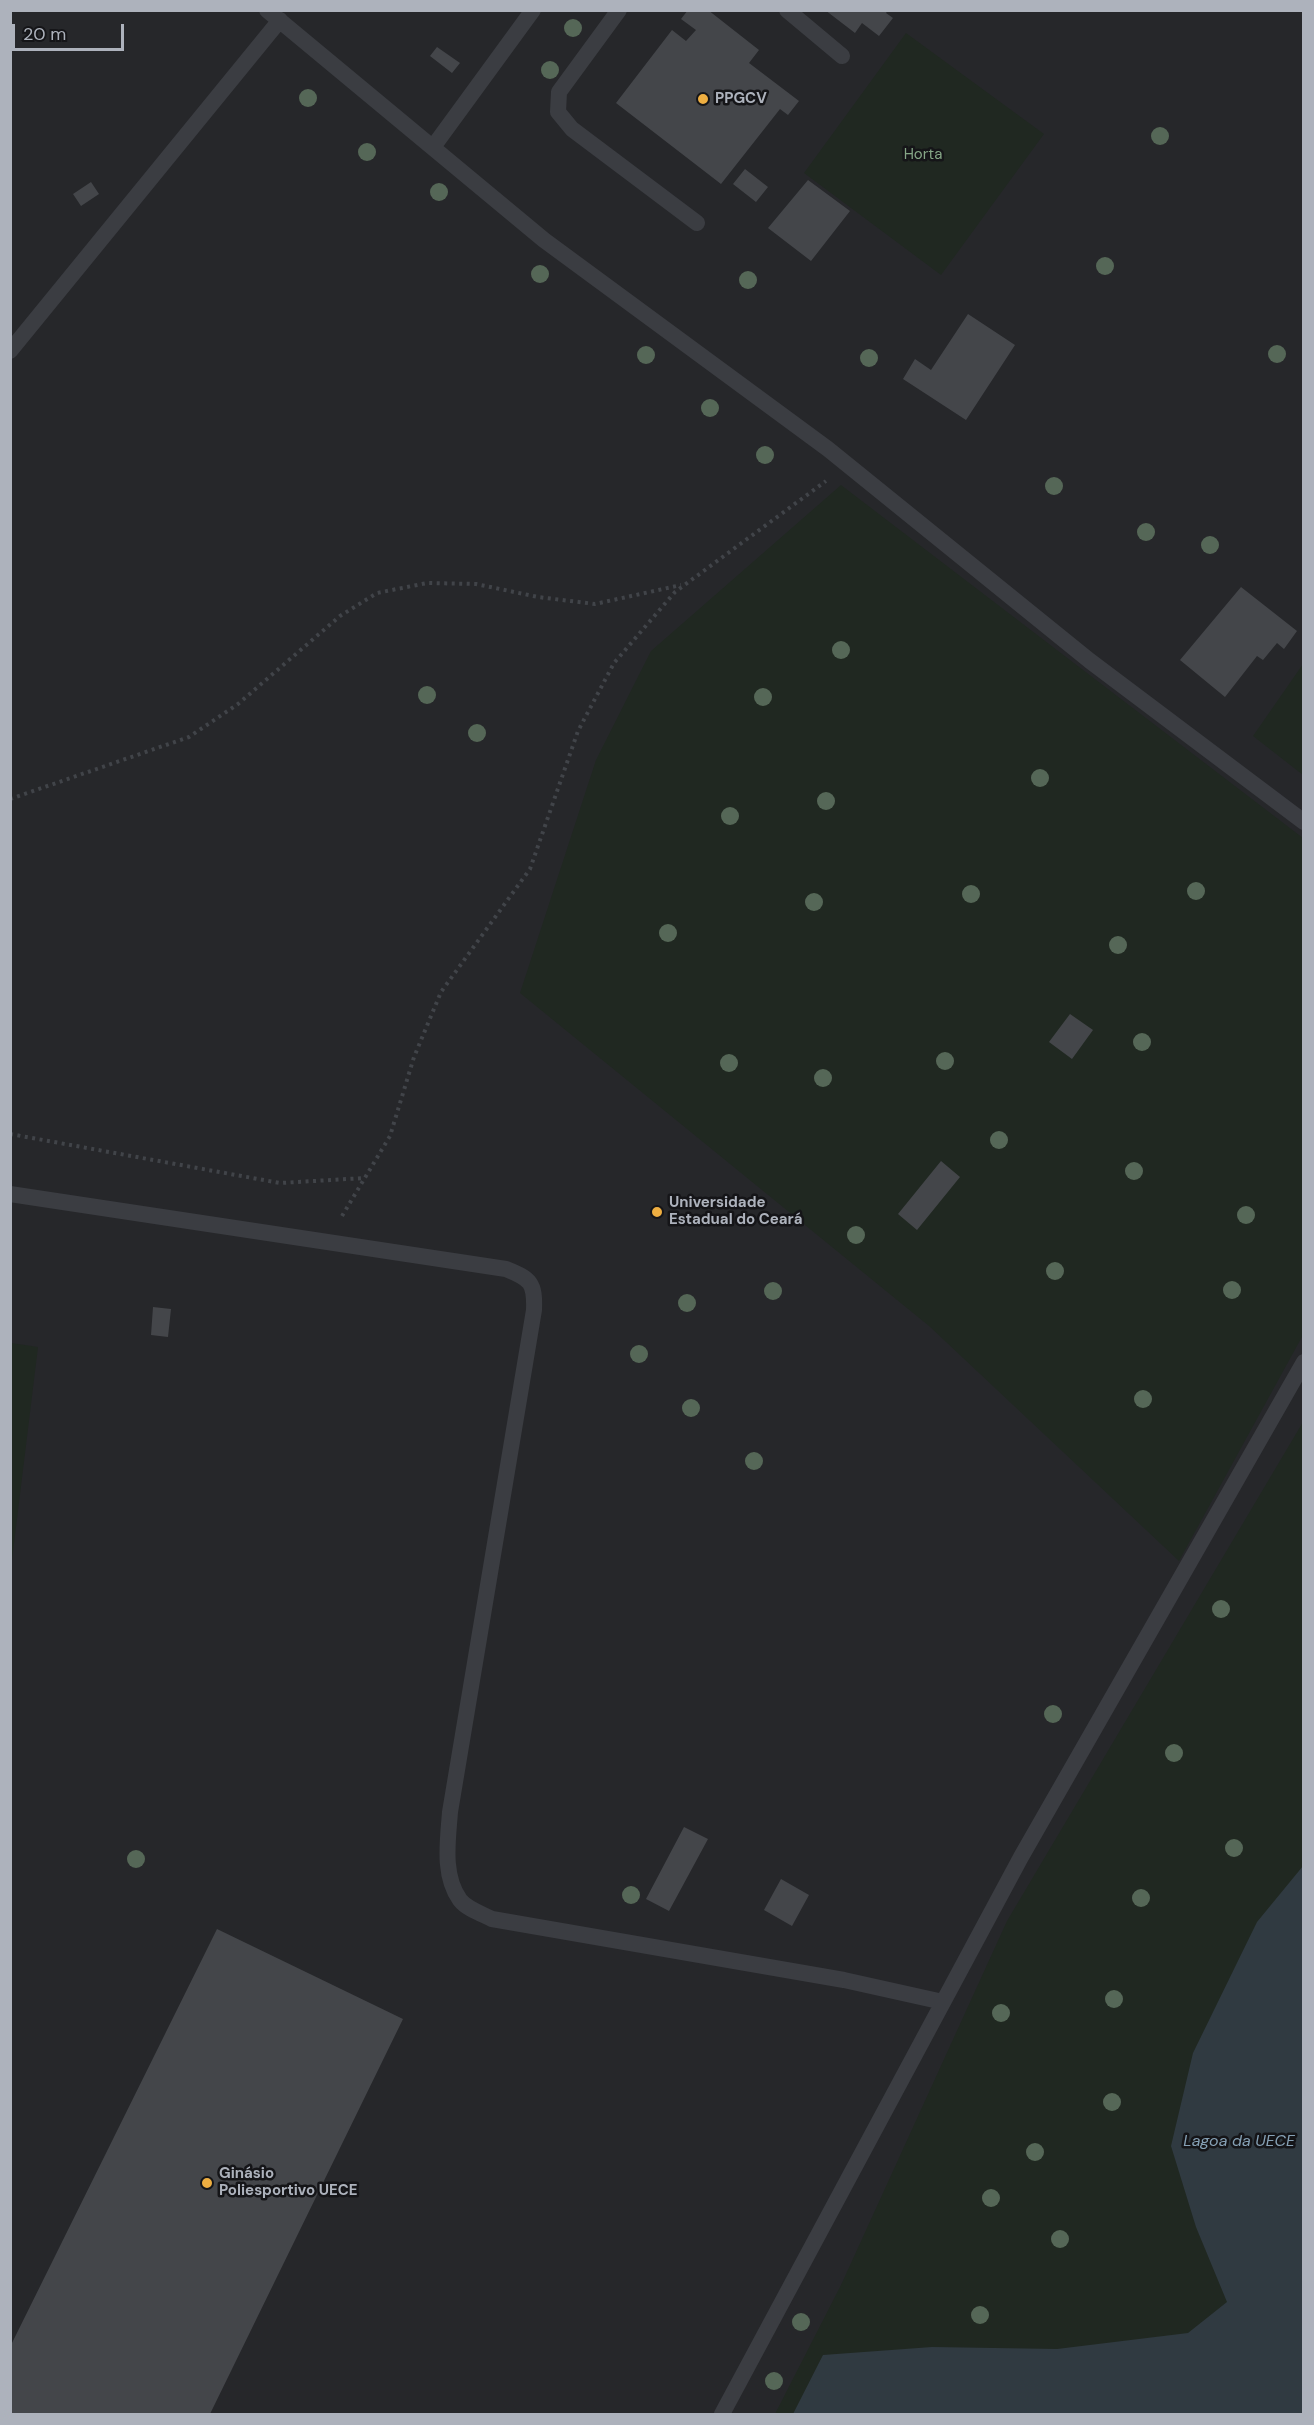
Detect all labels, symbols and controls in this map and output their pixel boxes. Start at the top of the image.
scale bar [15,12,128,50]
text: 20 m [23,22,66,46]
place label: PPGCV [715,90,767,108]
marker: PPGCV [696,92,710,106]
park label: Horta [904,146,942,164]
place label: Universidade Estadual do Ceará [669,1194,802,1229]
marker: Universidade Estadual do Ceará [650,1205,664,1219]
water label: Lagoa da UECE [1183,2132,1295,2152]
place label: Ginásio Poliesportivo UECE [219,2165,357,2200]
marker: Ginásio Poliesportivo UECE [200,2176,214,2190]

